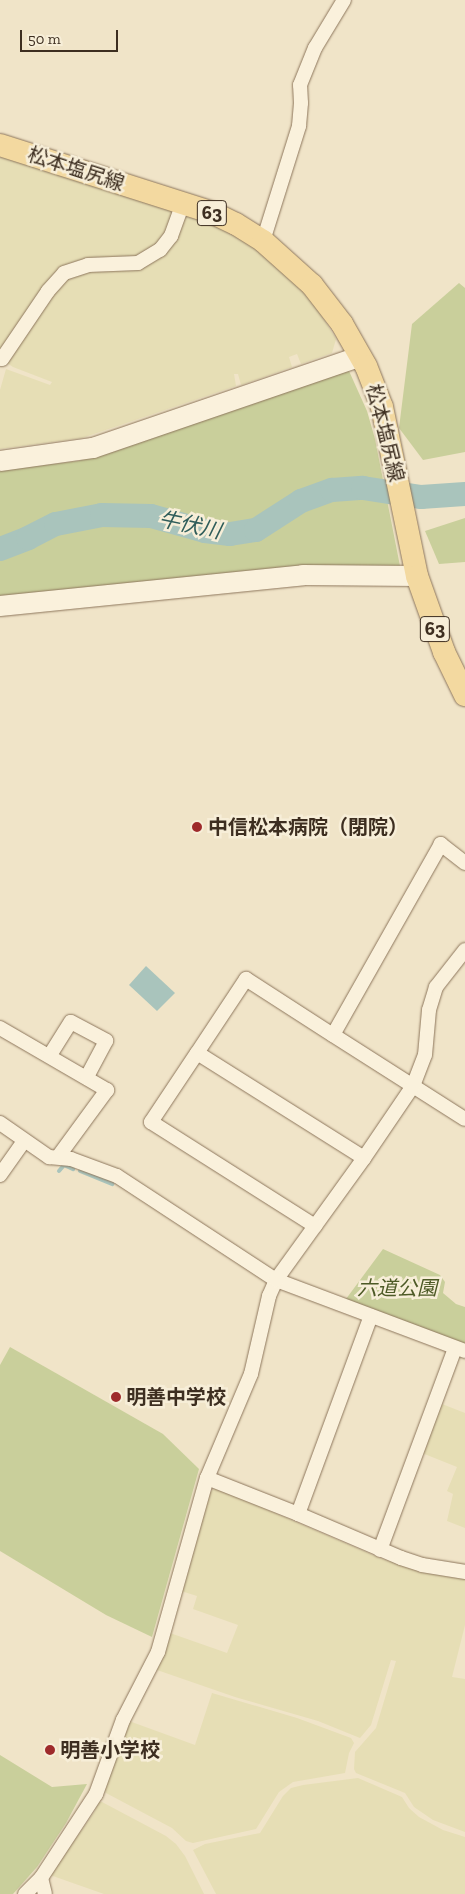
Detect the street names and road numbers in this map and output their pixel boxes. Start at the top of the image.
street label: 松本塩尻線 [25,142,127,196]
road number: 63 [196,197,228,230]
street label: 松本塩尻線 [361,382,409,484]
road number: 63 [419,612,451,646]

